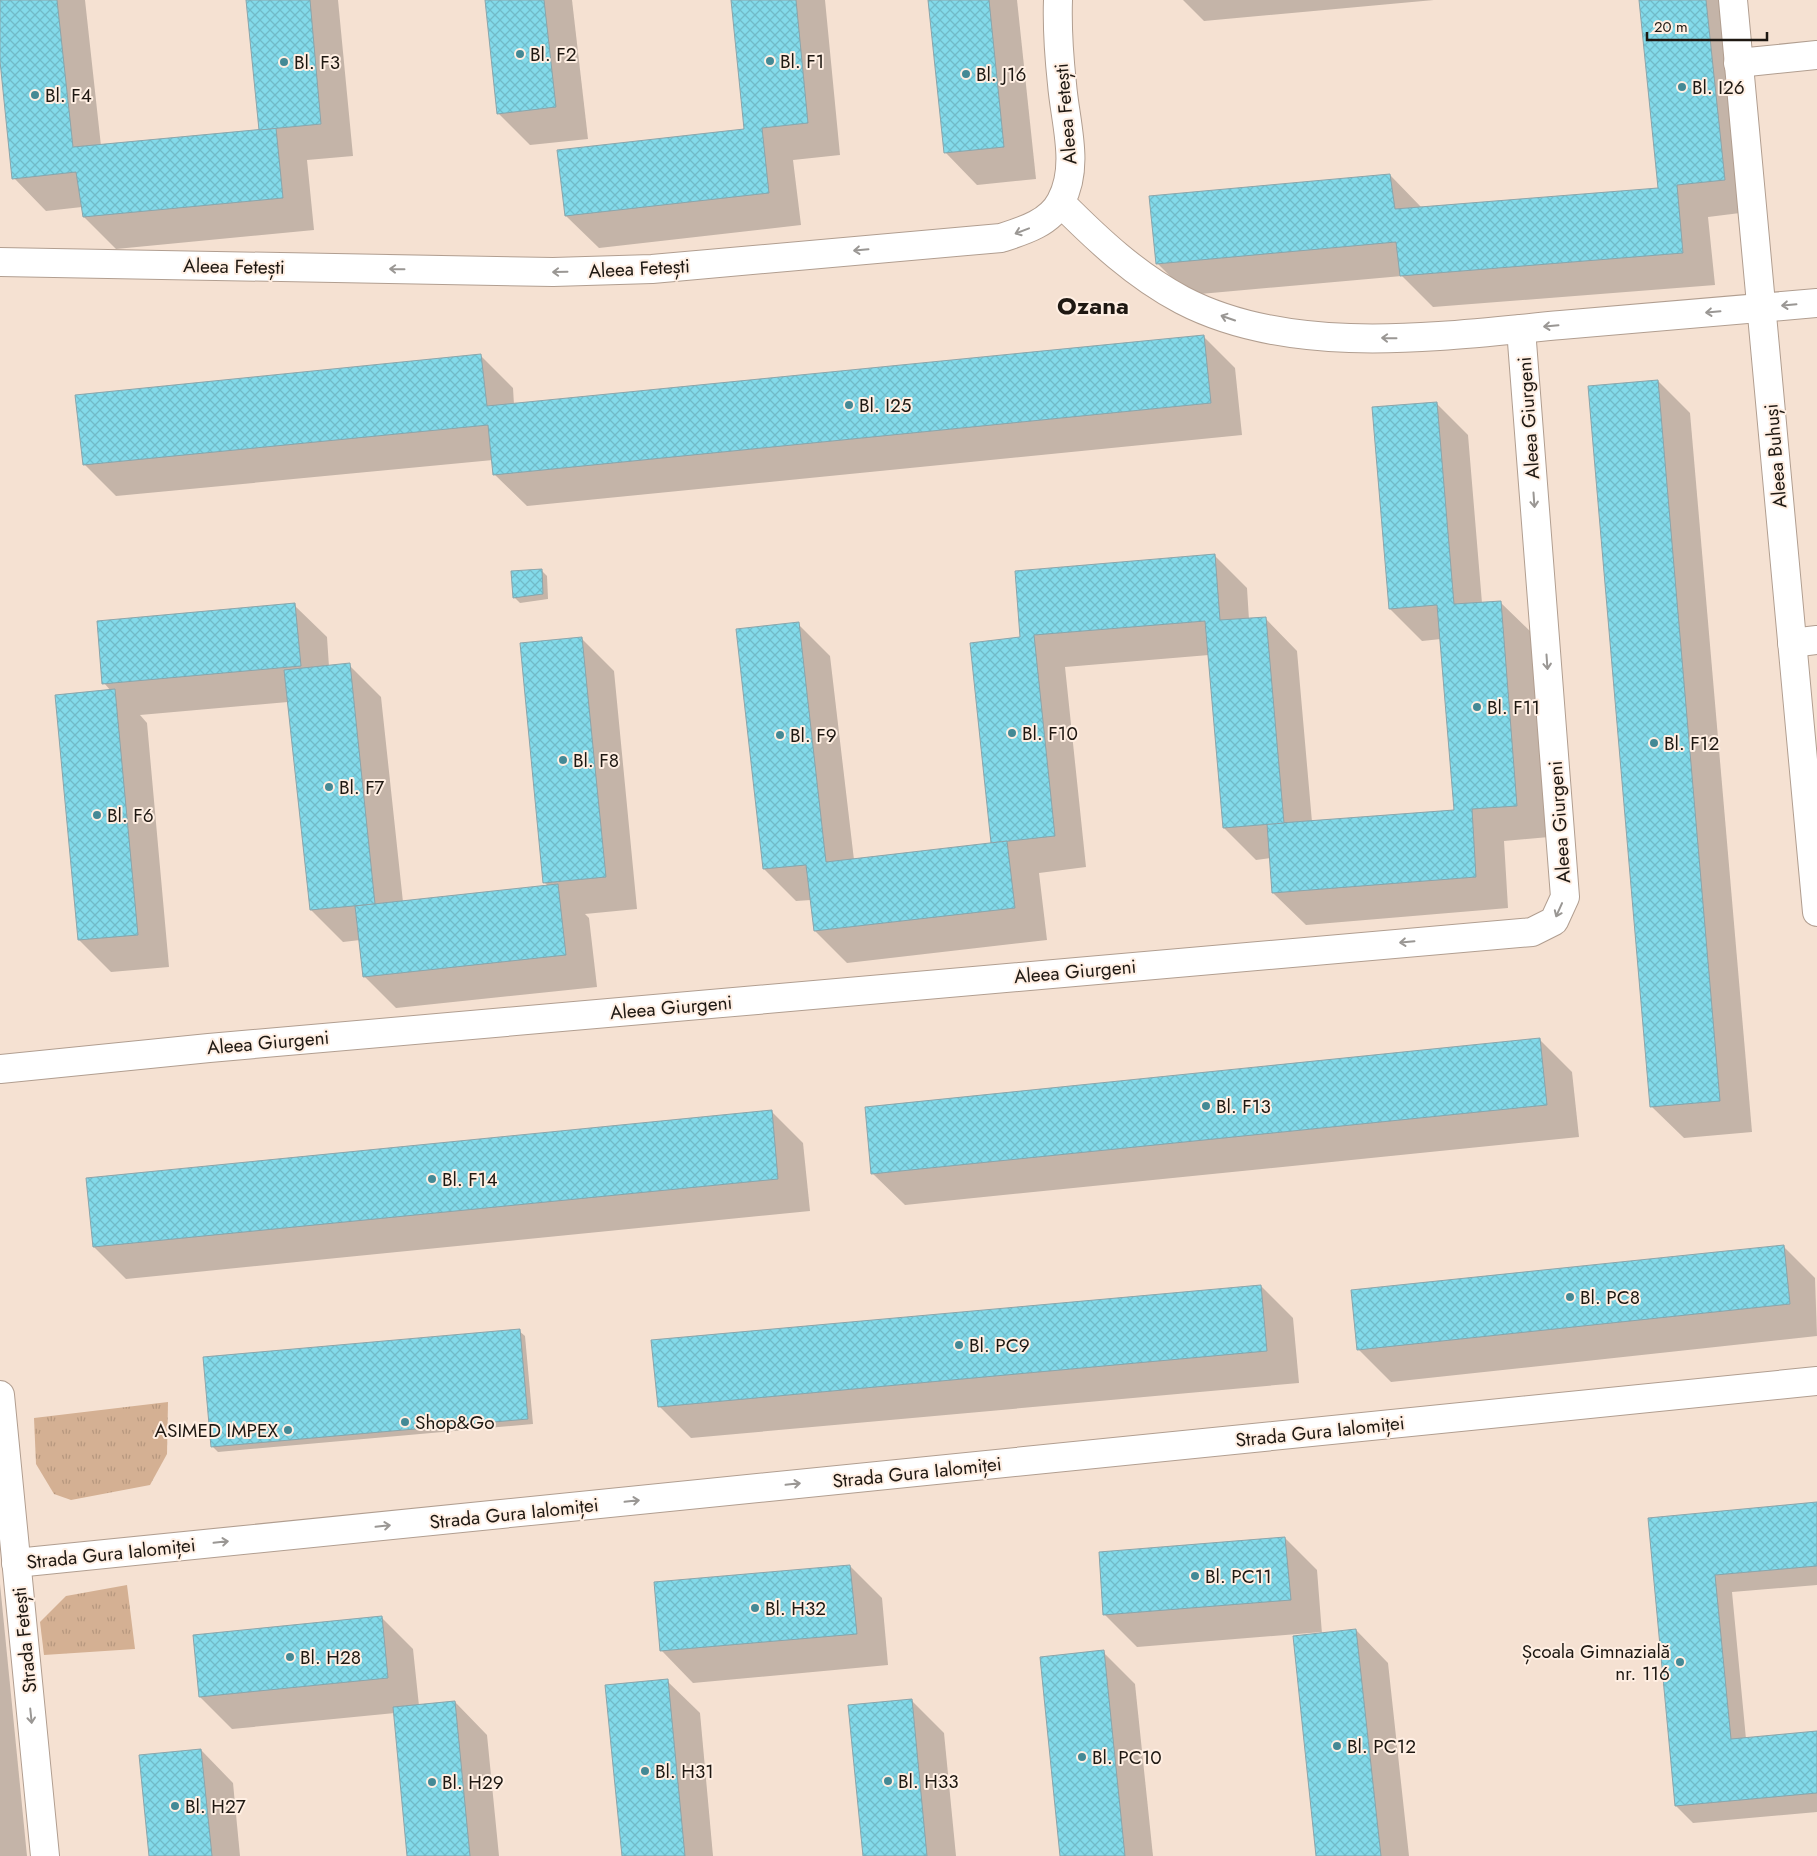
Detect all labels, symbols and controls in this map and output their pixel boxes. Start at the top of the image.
scale bar [1647,10,1767,42]
text: 20 m [1654,16,1688,38]
place label: Bl. F2 [530,41,577,68]
marker: Bl. F2 [514,48,526,60]
place label: Bl. F1 [780,48,824,75]
place label: Bl. F3 [294,49,340,76]
marker: Bl. F1 [764,55,776,67]
marker: Bl. F3 [278,56,290,68]
place label: Bl. J16 [976,61,1026,88]
street label: Aleea Fetești [1048,62,1083,166]
marker: Bl. J16 [960,68,972,80]
place label: Bl. I26 [1692,74,1745,101]
marker: Bl. I26 [1676,81,1688,93]
place label: Bl. F4 [45,82,92,109]
marker: Bl. F4 [29,89,41,101]
one-way arrow [1015,226,1030,236]
one-way arrow [854,246,870,255]
street label: Aleea Fetești [183,252,285,281]
street label: Aleea Fetești [588,252,690,285]
one-way arrow [390,265,406,274]
one-way arrow [552,267,568,277]
district label: Ozana [1057,288,1129,323]
one-way arrow [1781,300,1797,310]
one-way arrow [1705,307,1721,316]
one-way arrow [1221,313,1237,322]
one-way arrow [1543,322,1559,331]
one-way arrow [1381,333,1398,343]
street label: Aleea Giurgeni [1511,356,1546,480]
place label: Bl. I25 [859,392,912,419]
marker: Bl. I25 [843,399,855,411]
street label: Aleea Buhuși [1757,403,1793,509]
one-way arrow [1529,492,1539,508]
one-way arrow [1542,654,1551,670]
place label: Bl. F11 [1487,694,1540,721]
marker: Bl. F11 [1471,701,1483,713]
place label: Bl. F10 [1022,720,1078,747]
place label: Bl. F9 [790,722,837,749]
marker: Bl. F10 [1006,727,1018,739]
marker: Bl. F9 [774,729,786,741]
place label: Bl. F12 [1664,730,1719,757]
marker: Bl. F12 [1648,737,1660,749]
place label: Bl. F8 [573,747,619,774]
marker: Bl. F8 [557,754,569,766]
street label: Aleea Giurgeni [1542,760,1577,884]
place label: Bl. F7 [339,774,384,801]
marker: Bl. F7 [323,781,335,793]
place label: Bl. F6 [107,802,154,829]
marker: Bl. F6 [91,809,103,821]
one-way arrow [1554,902,1564,917]
one-way arrow [1399,937,1415,947]
street label: Aleea Giurgeni [1013,953,1137,990]
street label: Aleea Giurgeni [609,989,733,1026]
street label: Aleea Giurgeni [206,1024,330,1061]
place label: Bl. F13 [1216,1093,1271,1120]
marker: Bl. F13 [1200,1100,1212,1112]
place label: Bl. F14 [442,1166,498,1193]
marker: Bl. F14 [426,1173,438,1185]
place label: Bl. PC8 [1580,1284,1640,1311]
marker: Bl. PC8 [1564,1291,1576,1303]
place label: Bl. PC9 [969,1332,1030,1359]
marker: Bl. PC9 [953,1339,965,1351]
place label: Shop&Go [415,1409,495,1436]
street label: Strada Gura Ialomiței [1234,1409,1406,1454]
marker: Shop&Go [399,1416,411,1428]
place label: ASIMED IMPEX [154,1417,278,1444]
marker: ASIMED IMPEX [282,1424,294,1436]
street label: Strada Gura Ialomiței [831,1450,1003,1495]
one-way arrow [785,1479,801,1489]
street label: Strada Gura Ialomiței [428,1491,600,1536]
one-way arrow [623,1496,639,1506]
one-way arrow [375,1521,391,1531]
street label: Strada Gura Ialomiței [25,1531,197,1576]
one-way arrow [213,1537,229,1547]
place label: Bl. PC11 [1205,1563,1272,1590]
marker: Bl. PC11 [1189,1570,1201,1582]
street label: Strada Fetești [6,1586,43,1694]
place label: Bl. H32 [765,1595,826,1622]
marker: Bl. H32 [749,1602,761,1614]
place label: Școala Gimnazială nr. 116 [1522,1638,1670,1687]
place label: Bl. H28 [300,1644,361,1671]
marker: Bl. H28 [284,1651,296,1663]
marker: Școala Gimnazială nr. 116 [1674,1656,1686,1668]
one-way arrow [26,1707,36,1723]
place label: Bl. PC12 [1347,1733,1416,1760]
marker: Bl. PC12 [1331,1740,1343,1752]
place label: Bl. PC10 [1092,1744,1162,1771]
marker: Bl. PC10 [1076,1751,1088,1763]
place label: Bl. H31 [655,1758,714,1785]
marker: Bl. H31 [639,1765,651,1777]
place label: Bl. H33 [898,1768,959,1795]
place label: Bl. H29 [442,1769,504,1796]
marker: Bl. H33 [882,1775,894,1787]
marker: Bl. H29 [426,1776,438,1788]
place label: Bl. H27 [185,1793,246,1820]
marker: Bl. H27 [169,1800,181,1812]

